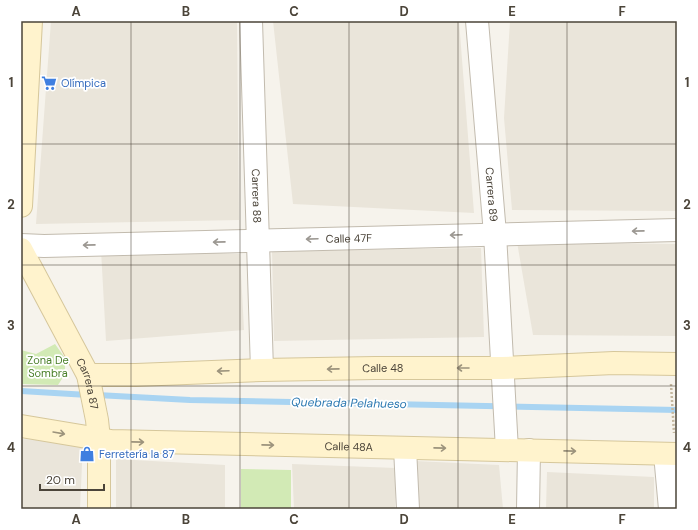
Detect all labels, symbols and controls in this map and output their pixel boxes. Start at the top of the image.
text: A [71,3,81,20]
text: B [182,3,190,20]
text: C [289,3,299,20]
text: D [399,3,409,20]
text: E [508,3,516,20]
text: F [618,3,626,20]
text: 1 [9,74,13,91]
supermarket icon: Olímpica [40,74,58,92]
text: 1 [685,74,689,91]
place label: Olímpica [61,76,106,90]
street label: Carrera 89 [482,167,501,222]
street label: Carrera 88 [249,168,264,223]
text: 2 [7,196,15,213]
text: 2 [683,196,691,213]
one-way arrow [632,227,645,235]
street label: Calle 47F [326,231,372,246]
one-way arrow [450,231,463,239]
one-way arrow [306,235,319,243]
one-way arrow [213,238,226,245]
one-way arrow [83,241,96,249]
text: 3 [7,317,15,334]
text: 3 [683,317,691,334]
park label: Zona De Sombra [27,353,69,380]
street label: Carrera 87 [73,355,102,411]
street label: Calle 48 [362,361,404,375]
one-way arrow [457,364,470,372]
one-way arrow [327,365,340,372]
one-way arrow [217,368,230,375]
water label: Quebrada Pelahueso [291,394,407,412]
one-way arrow [53,429,66,437]
one-way arrow [131,438,144,446]
text: 4 [7,439,15,456]
street label: Calle 48A [324,439,373,454]
text: 4 [683,439,691,456]
one-way arrow [261,441,274,449]
one-way arrow [433,444,446,452]
shop icon: Ferretería la 87 [78,445,96,463]
place label: Ferretería la 87 [99,447,174,461]
one-way arrow [563,448,576,455]
scale bar [40,466,104,492]
text: 20 m [46,472,75,488]
text: A [71,511,81,528]
text: B [182,511,190,528]
text: C [289,511,299,528]
text: D [399,511,409,528]
text: E [508,511,516,528]
text: F [618,511,626,528]

